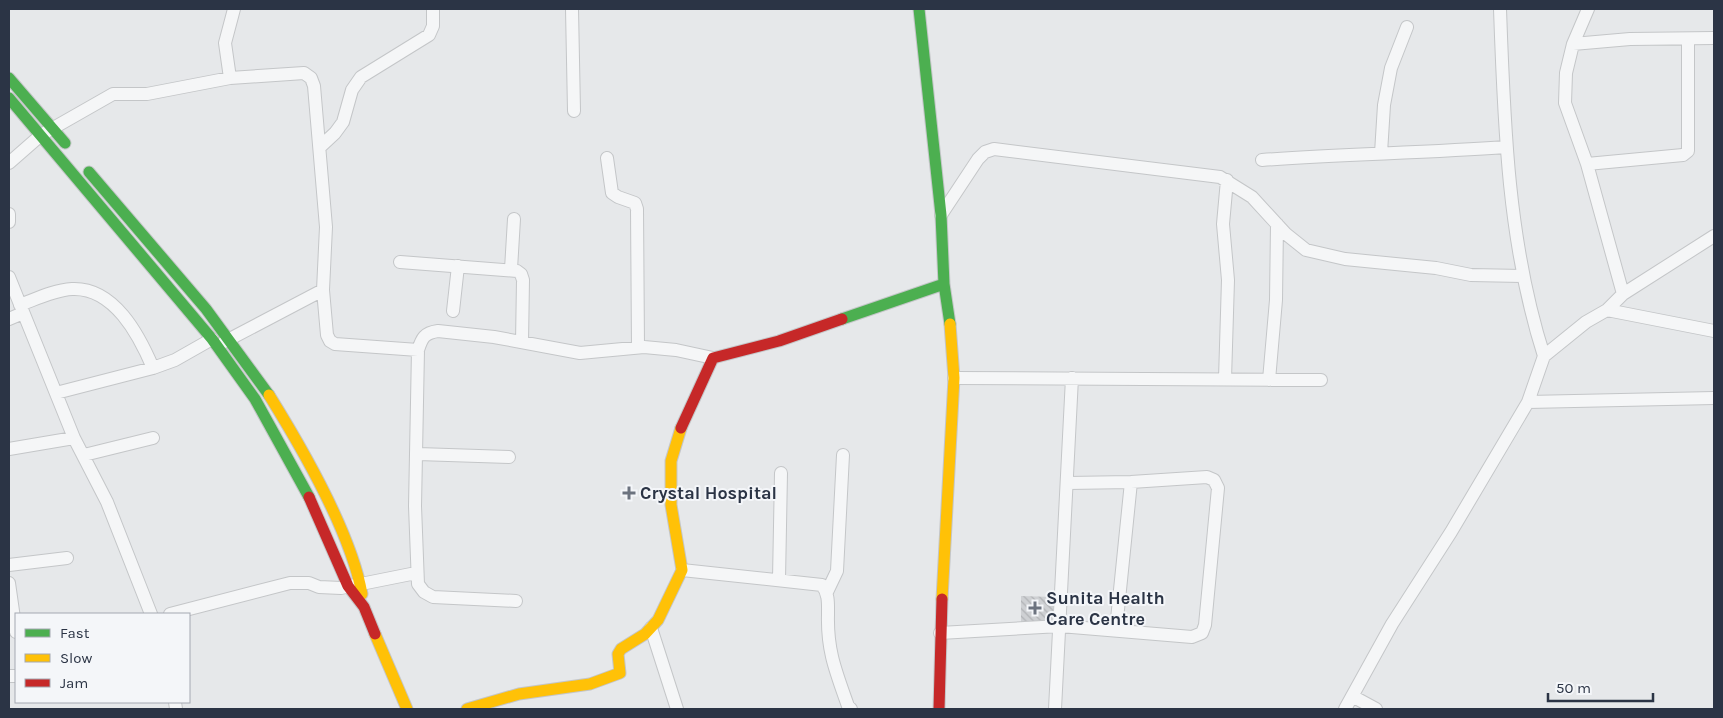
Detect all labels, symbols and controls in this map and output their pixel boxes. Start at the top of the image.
place label: Crystal Hospital [640,482,777,504]
marker: Crystal Hospital [622,486,636,500]
place label: Sunita Health Care Centre [1046,587,1165,630]
marker: Sunita Health Care Centre [1028,601,1042,615]
legend [15,613,190,703]
text: Fast [60,624,90,642]
text: Slow [60,649,92,667]
scale bar [1548,670,1653,702]
text: Jam [60,674,88,692]
text: 50 m [1556,679,1591,697]

